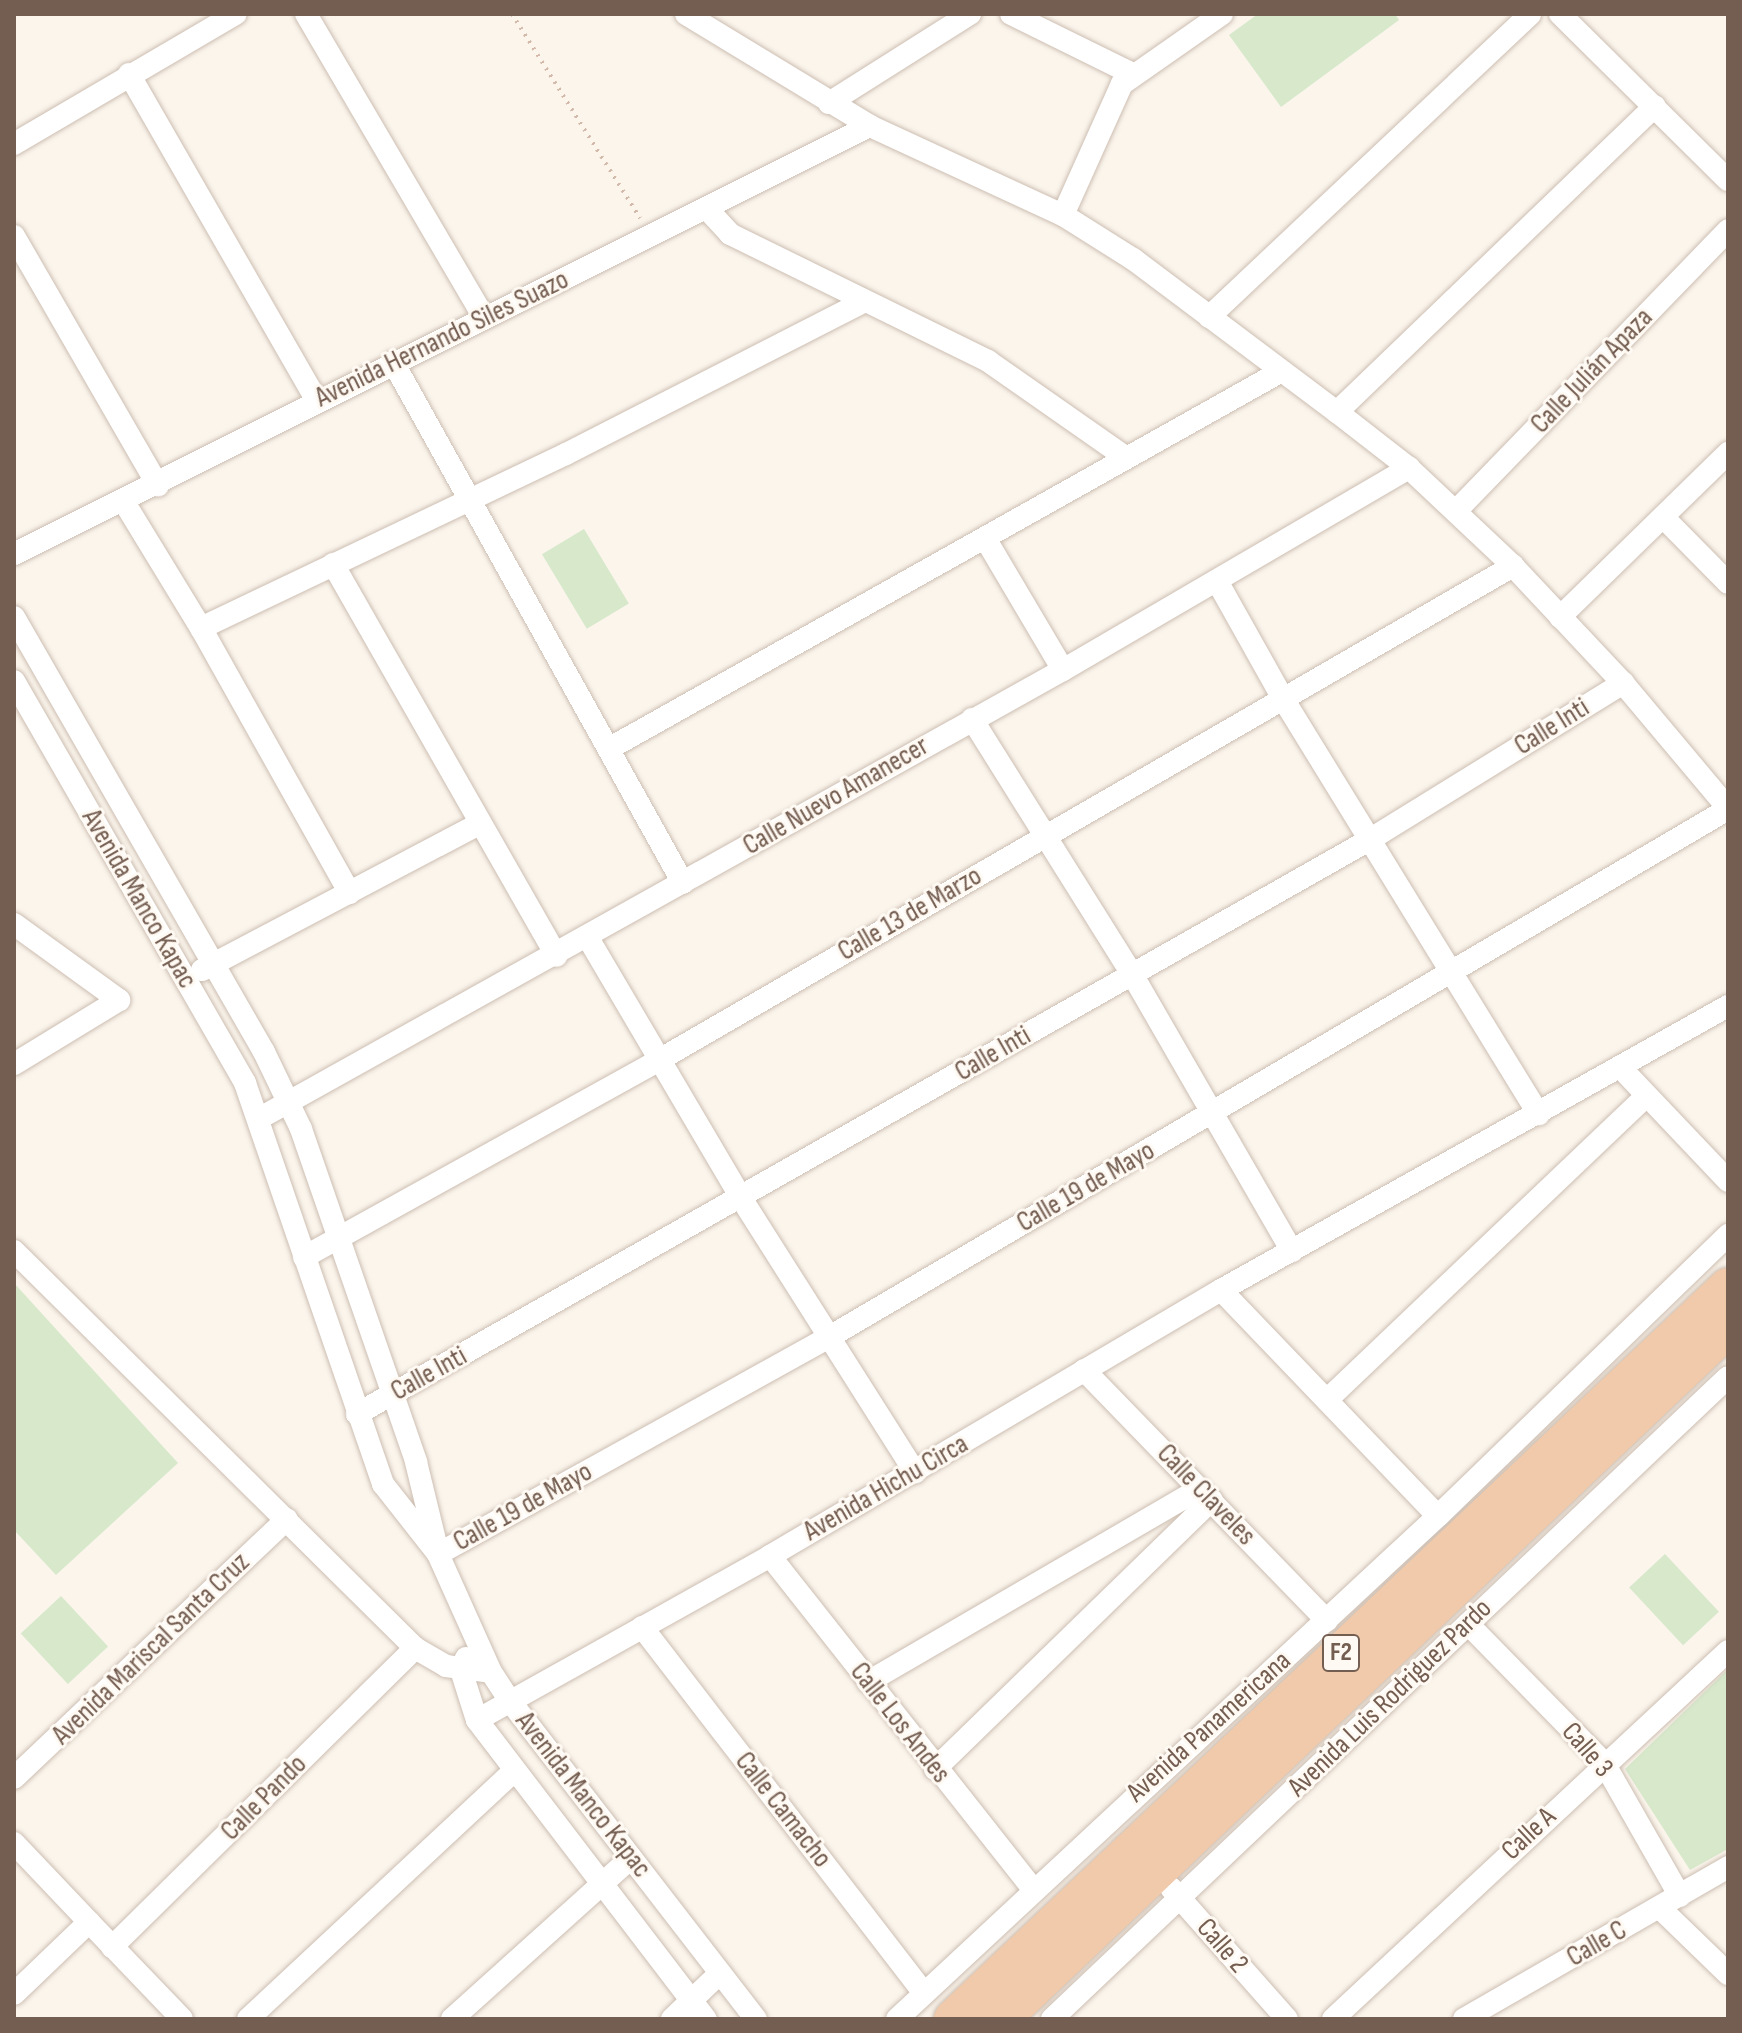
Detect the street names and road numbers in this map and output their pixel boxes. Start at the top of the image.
street label: Avenida Hernando Siles Suazo [310,263,574,415]
street label: Calle Julián Apaza [1524,301,1660,441]
street label: Calle Inti [1509,691,1595,763]
street label: Calle Nuevo Amanecer [737,729,935,863]
street label: Avenida Manco Kapac [74,804,204,994]
street label: Calle 13 de Marzo [832,859,988,969]
street label: Calle Inti [949,1019,1037,1089]
street label: Calle 19 de Mayo [1011,1134,1161,1240]
street label: Calle Inti [385,1340,473,1408]
street label: Avenida Hichu Circa [798,1427,974,1549]
street label: Calle Claveles [1150,1437,1262,1553]
street label: Calle 19 de Mayo [448,1455,598,1559]
street label: Avenida Mariscal Santa Cruz [45,1546,257,1752]
street label: Avenida Luis Rodriguez Pardo [1281,1592,1499,1804]
road number: F2 [1321,1631,1361,1675]
street label: Avenida Panamericana [1120,1644,1298,1810]
street label: Calle Los Andes [843,1656,957,1790]
street label: Avenida Manco Kapac [508,1705,658,1885]
street label: Calle 3 [1554,1716,1620,1784]
street label: Calle Camacho [727,1746,839,1874]
street label: Calle Pando [214,1748,314,1848]
street label: Calle A [1495,1801,1563,1867]
street label: Calle 2 [1189,1912,1255,1980]
street label: Calle C [1561,1914,1633,1974]

